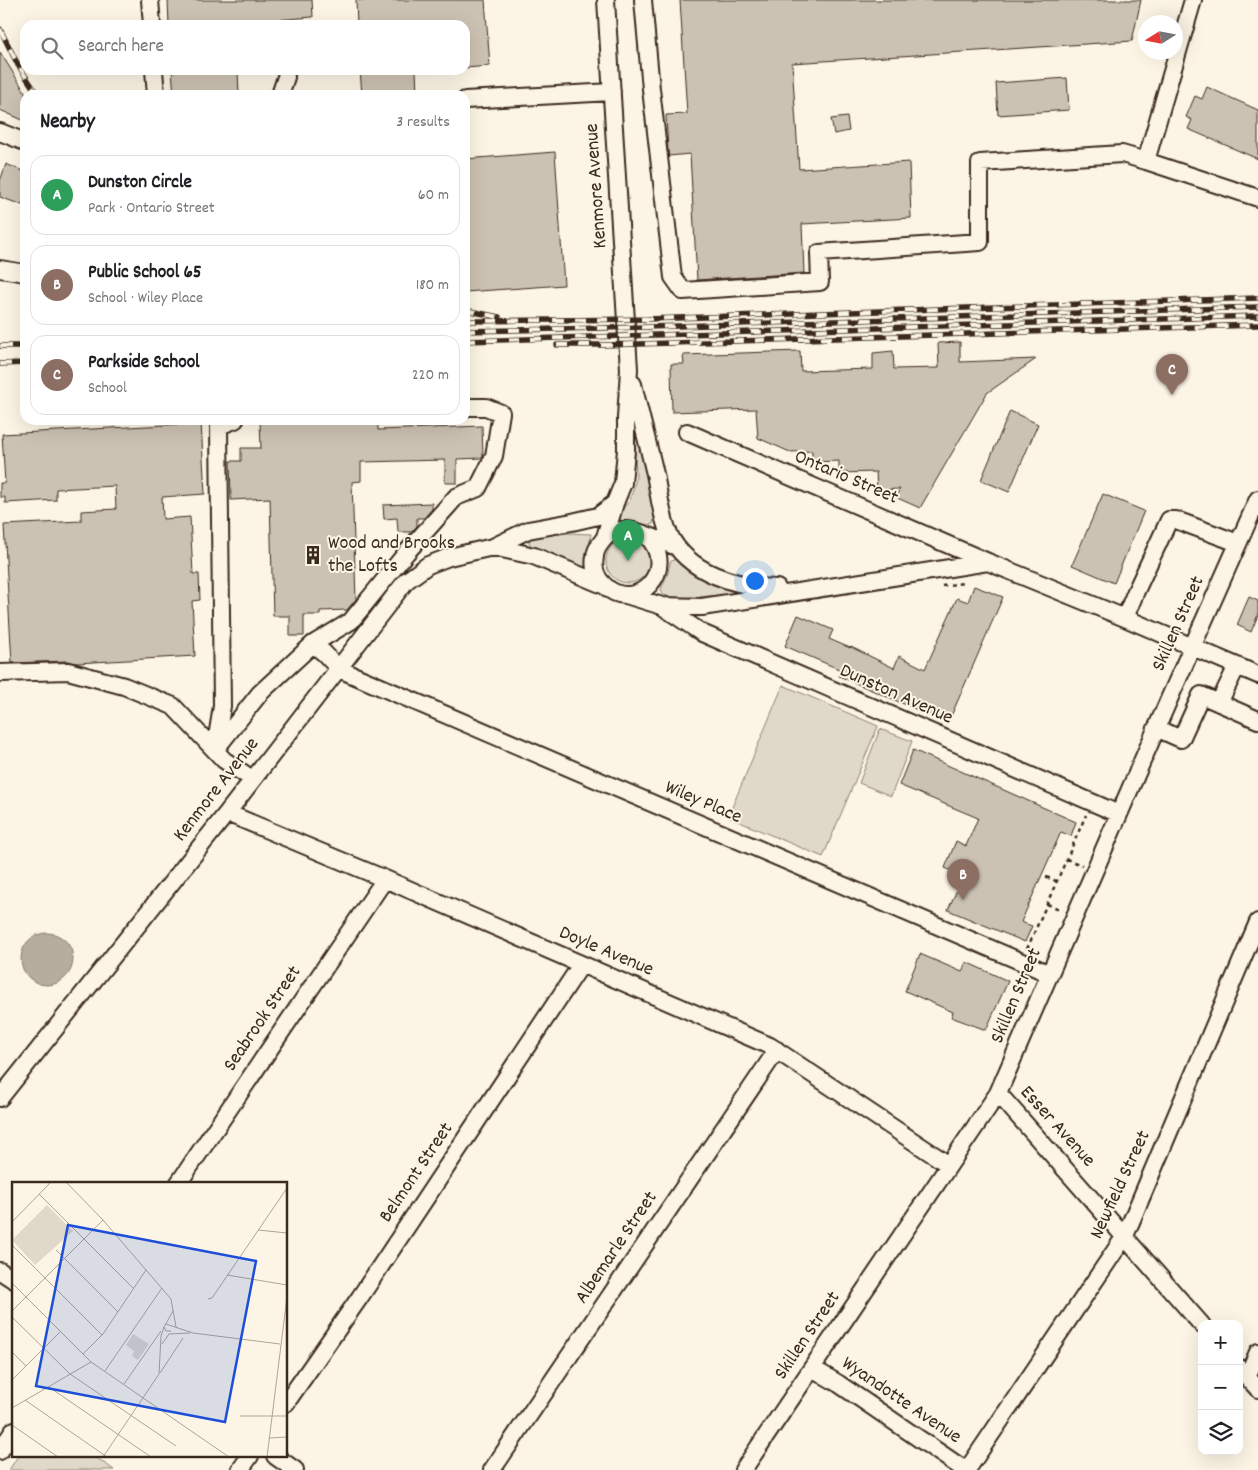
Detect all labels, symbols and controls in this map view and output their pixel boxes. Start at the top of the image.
north arrow [1138,15,1183,60]
search box [20,20,470,75]
icon: search [38,34,66,62]
text: Search here [78,34,164,61]
text: Nearby [40,108,95,138]
text: 3 results [396,111,450,134]
street label: Kenmore Avenue [579,122,615,250]
text: Dunston Circle [88,170,192,197]
text: A [53,184,61,207]
text: 60 m [418,184,449,207]
text: Park · Ontario Street [88,197,215,220]
text: Public School 65 [88,260,202,287]
text: B [53,274,61,297]
text: 180 m [416,274,449,297]
text: School · Wiley Place [88,287,203,310]
text: Parkside School [88,350,200,377]
pin: C [1156,354,1188,395]
text: C [53,364,61,387]
text: 220 m [412,364,449,387]
text: School [88,377,127,400]
street label: Ontario Street [790,443,902,513]
pin: A [612,520,644,561]
place label: Wood and Brooks the Lofts [328,530,455,581]
building icon: Wood and Brooks the Lofts [302,544,324,566]
your location [742,568,768,594]
street label: Skillen Street [1146,572,1212,676]
street label: Dunston Avenue [835,658,957,733]
street label: Kenmore Avenue [167,732,267,848]
street label: Wiley Place [660,774,746,832]
pin: B [947,859,979,900]
street label: Doyle Avenue [554,920,658,985]
street label: Skillen Street [984,944,1050,1048]
street label: Seabrook Street [217,960,309,1078]
street label: Esser Avenue [1013,1080,1101,1174]
street label: Belmont Street [373,1117,461,1229]
street label: Newfield Street [1084,1126,1158,1244]
inset map [12,1182,288,1458]
street label: Albemarle Street [569,1186,665,1310]
street label: Skillen Street [768,1286,848,1386]
map controls [1198,1320,1243,1455]
button: + [1198,1320,1243,1365]
street label: Wyandotte Avenue [835,1350,967,1452]
button: − [1198,1365,1243,1410]
button: layers [1198,1410,1243,1455]

